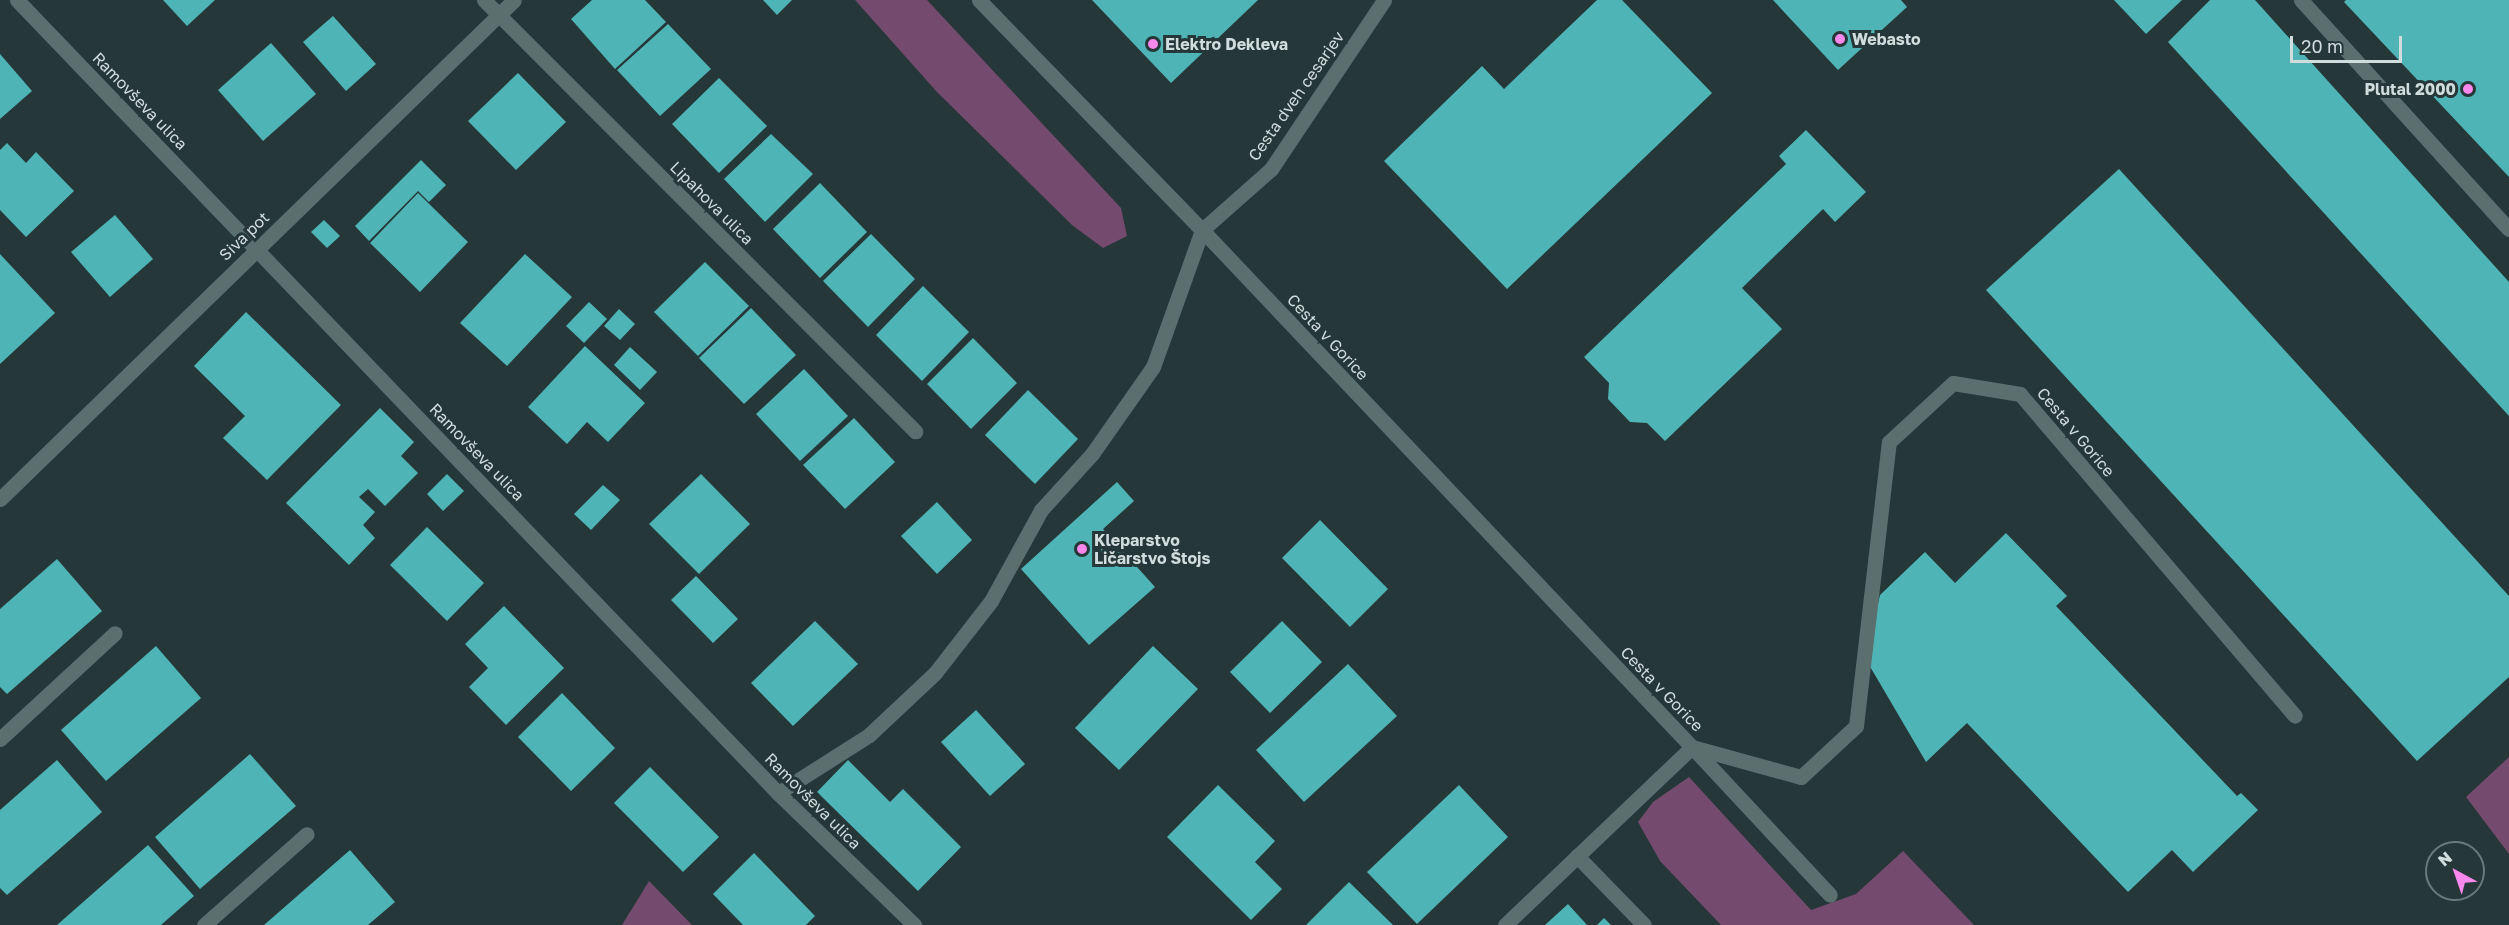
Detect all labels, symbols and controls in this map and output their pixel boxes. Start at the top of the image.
scale bar [2293,24,2406,62]
street label: Cesta dveh cesarjev [1244,28,1348,164]
place label: Webasto [1852,29,1921,49]
marker: Webasto [1833,32,1847,46]
place label: Elektro Dekleva [1165,34,1288,54]
text: 20 m [2301,35,2343,57]
marker: Elektro Dekleva [1146,37,1160,51]
street label: Ramovševa ulica [89,48,191,154]
place label: Plutal 2000 [2364,79,2456,99]
marker: Plutal 2000 [2461,82,2475,96]
street label: Lipahova ulica [666,157,758,249]
street label: Siva pot [215,208,273,264]
street label: Cesta v Gorice [1283,290,1373,384]
street label: Cesta v Gorice [2033,384,2119,480]
street label: Ramovševa ulica [426,399,528,505]
place label: Kleparstvo Ličarstvo Štojs [1094,530,1210,568]
marker: Kleparstvo Ličarstvo Štojs [1075,542,1089,556]
street label: Cesta v Gorice [1617,643,1707,735]
street label: Ramovševa ulica [761,749,865,853]
north arrow [2425,841,2485,901]
text: N [2434,847,2456,870]

